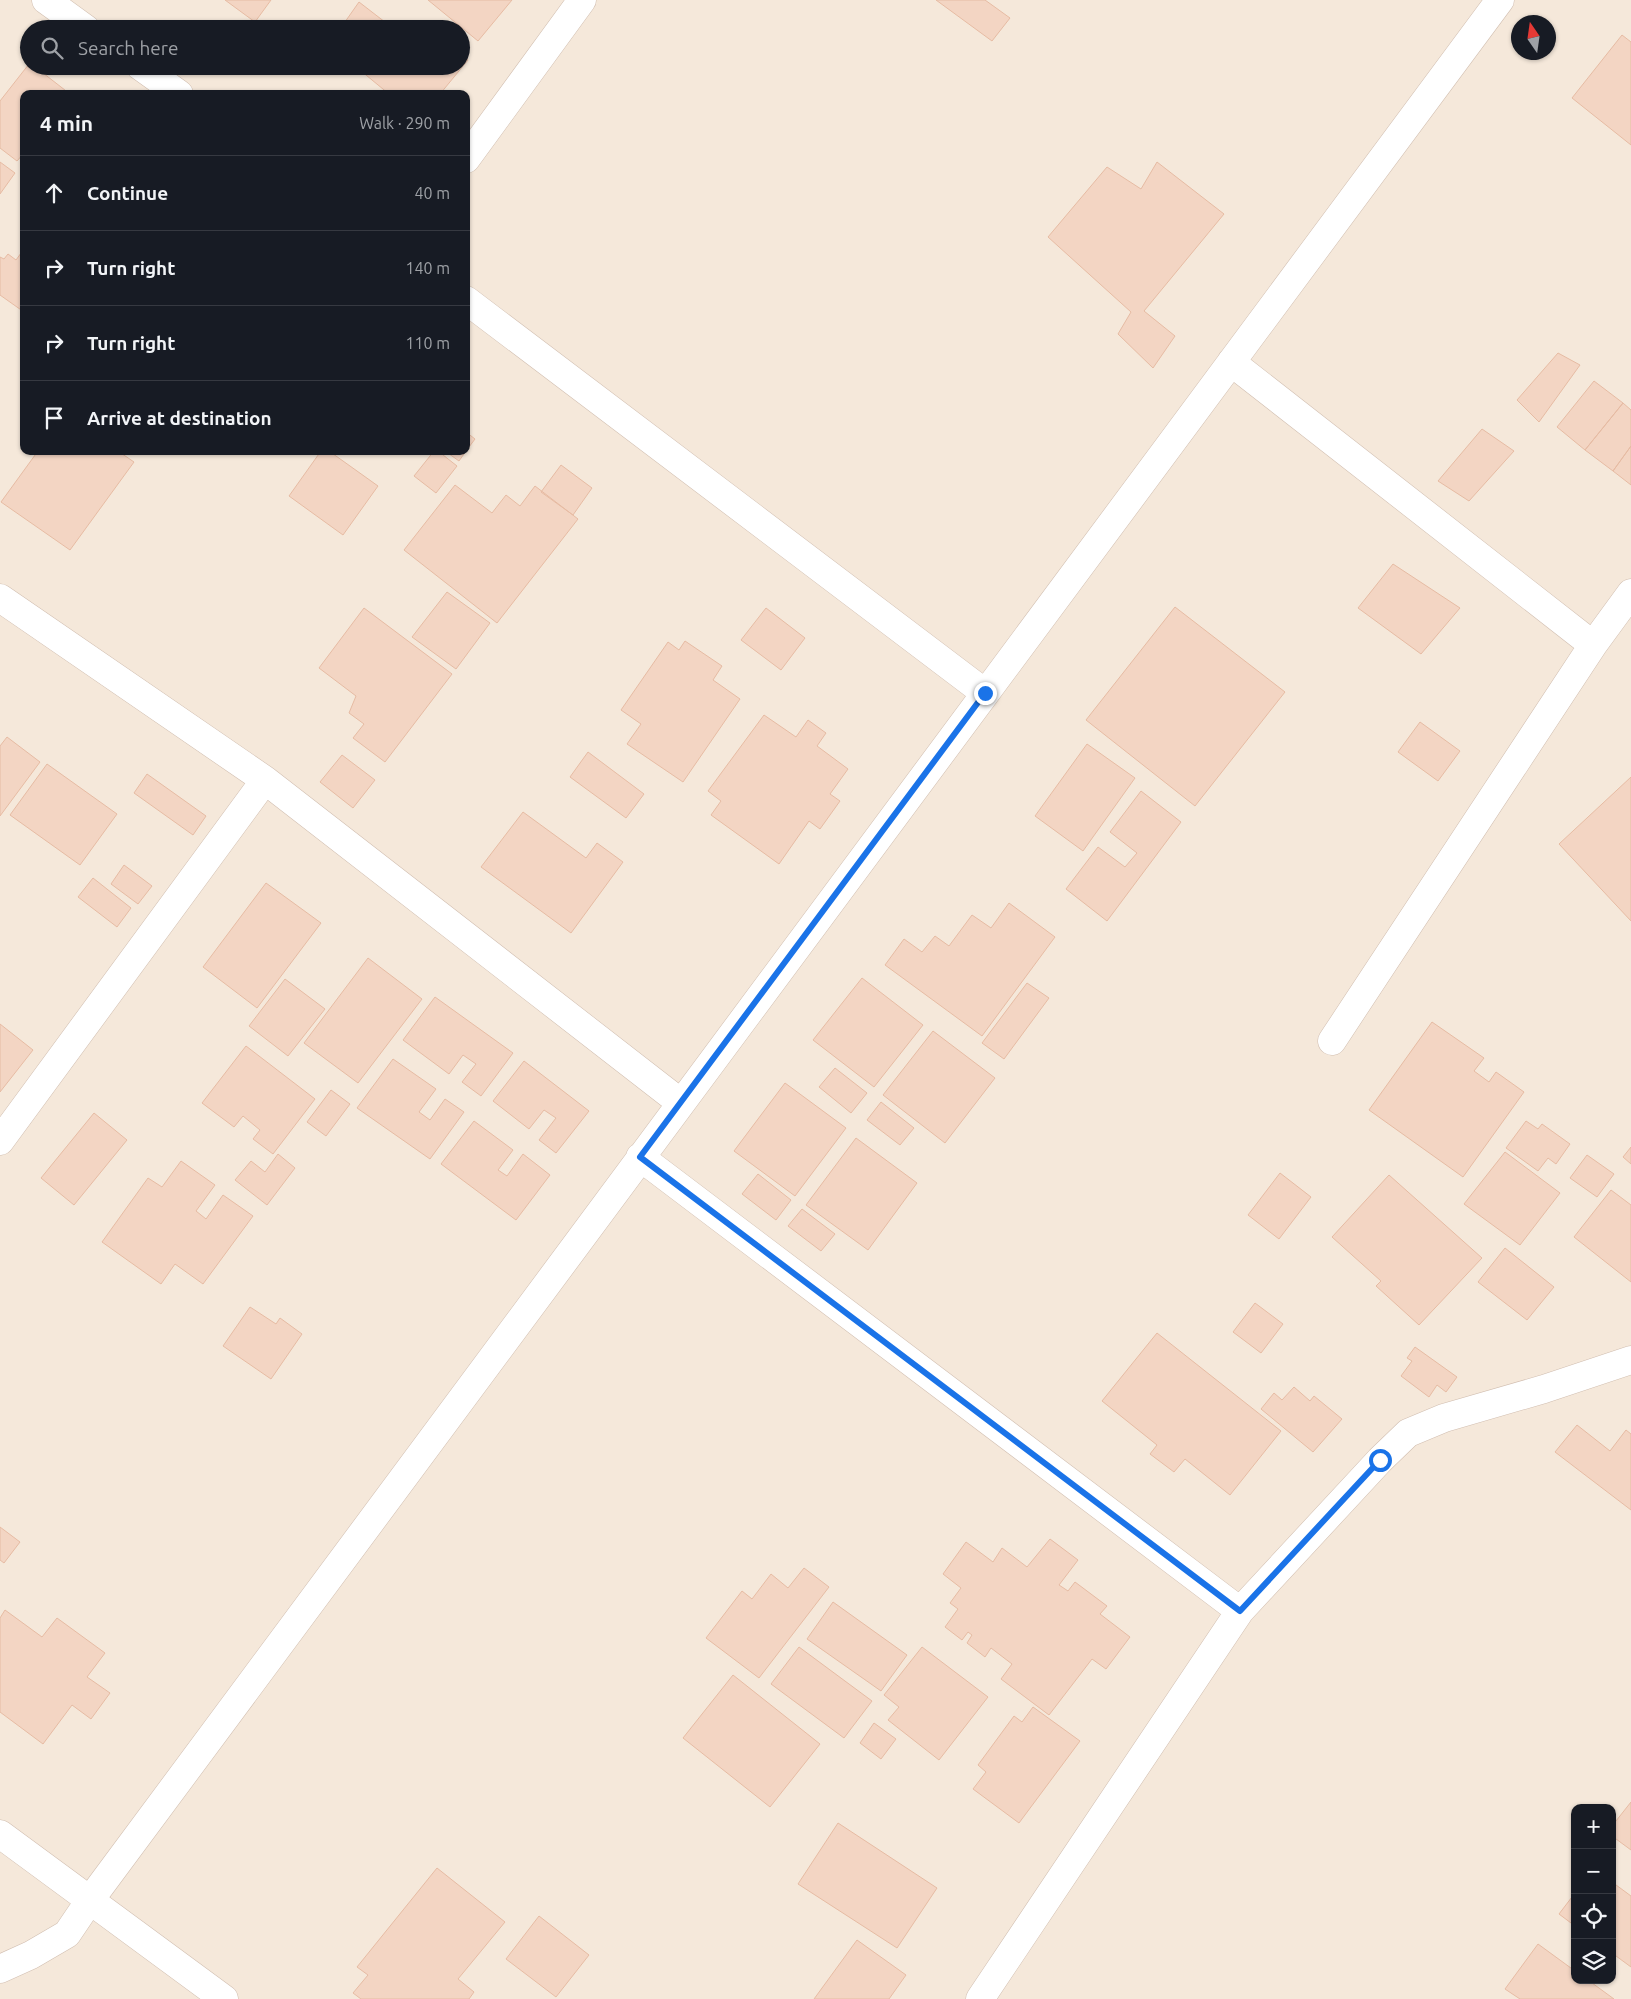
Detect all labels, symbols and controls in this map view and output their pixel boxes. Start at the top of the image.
north arrow [1511,15,1556,60]
search box [20,20,470,75]
icon: search [38,34,66,62]
text: Search here [78,37,178,59]
text: 4 min [40,111,93,135]
text: Walk · 290 m [359,114,450,132]
icon: ahead [40,179,68,207]
text: Continue [87,182,168,204]
text: 40 m [414,184,450,202]
icon: right [40,254,68,282]
text: Turn right [87,257,175,279]
text: 140 m [405,259,450,277]
icon: right [40,329,68,357]
text: Turn right [87,332,175,354]
text: 110 m [405,334,450,352]
icon: arrive [40,404,68,432]
text: Arrive at destination [87,407,272,429]
route end [974,682,997,705]
route start [1369,1449,1392,1472]
map controls [1571,1804,1616,1984]
button: + [1571,1804,1616,1849]
button: − [1571,1849,1616,1894]
button: locate [1571,1894,1616,1939]
button: layers [1571,1939,1616,1984]

